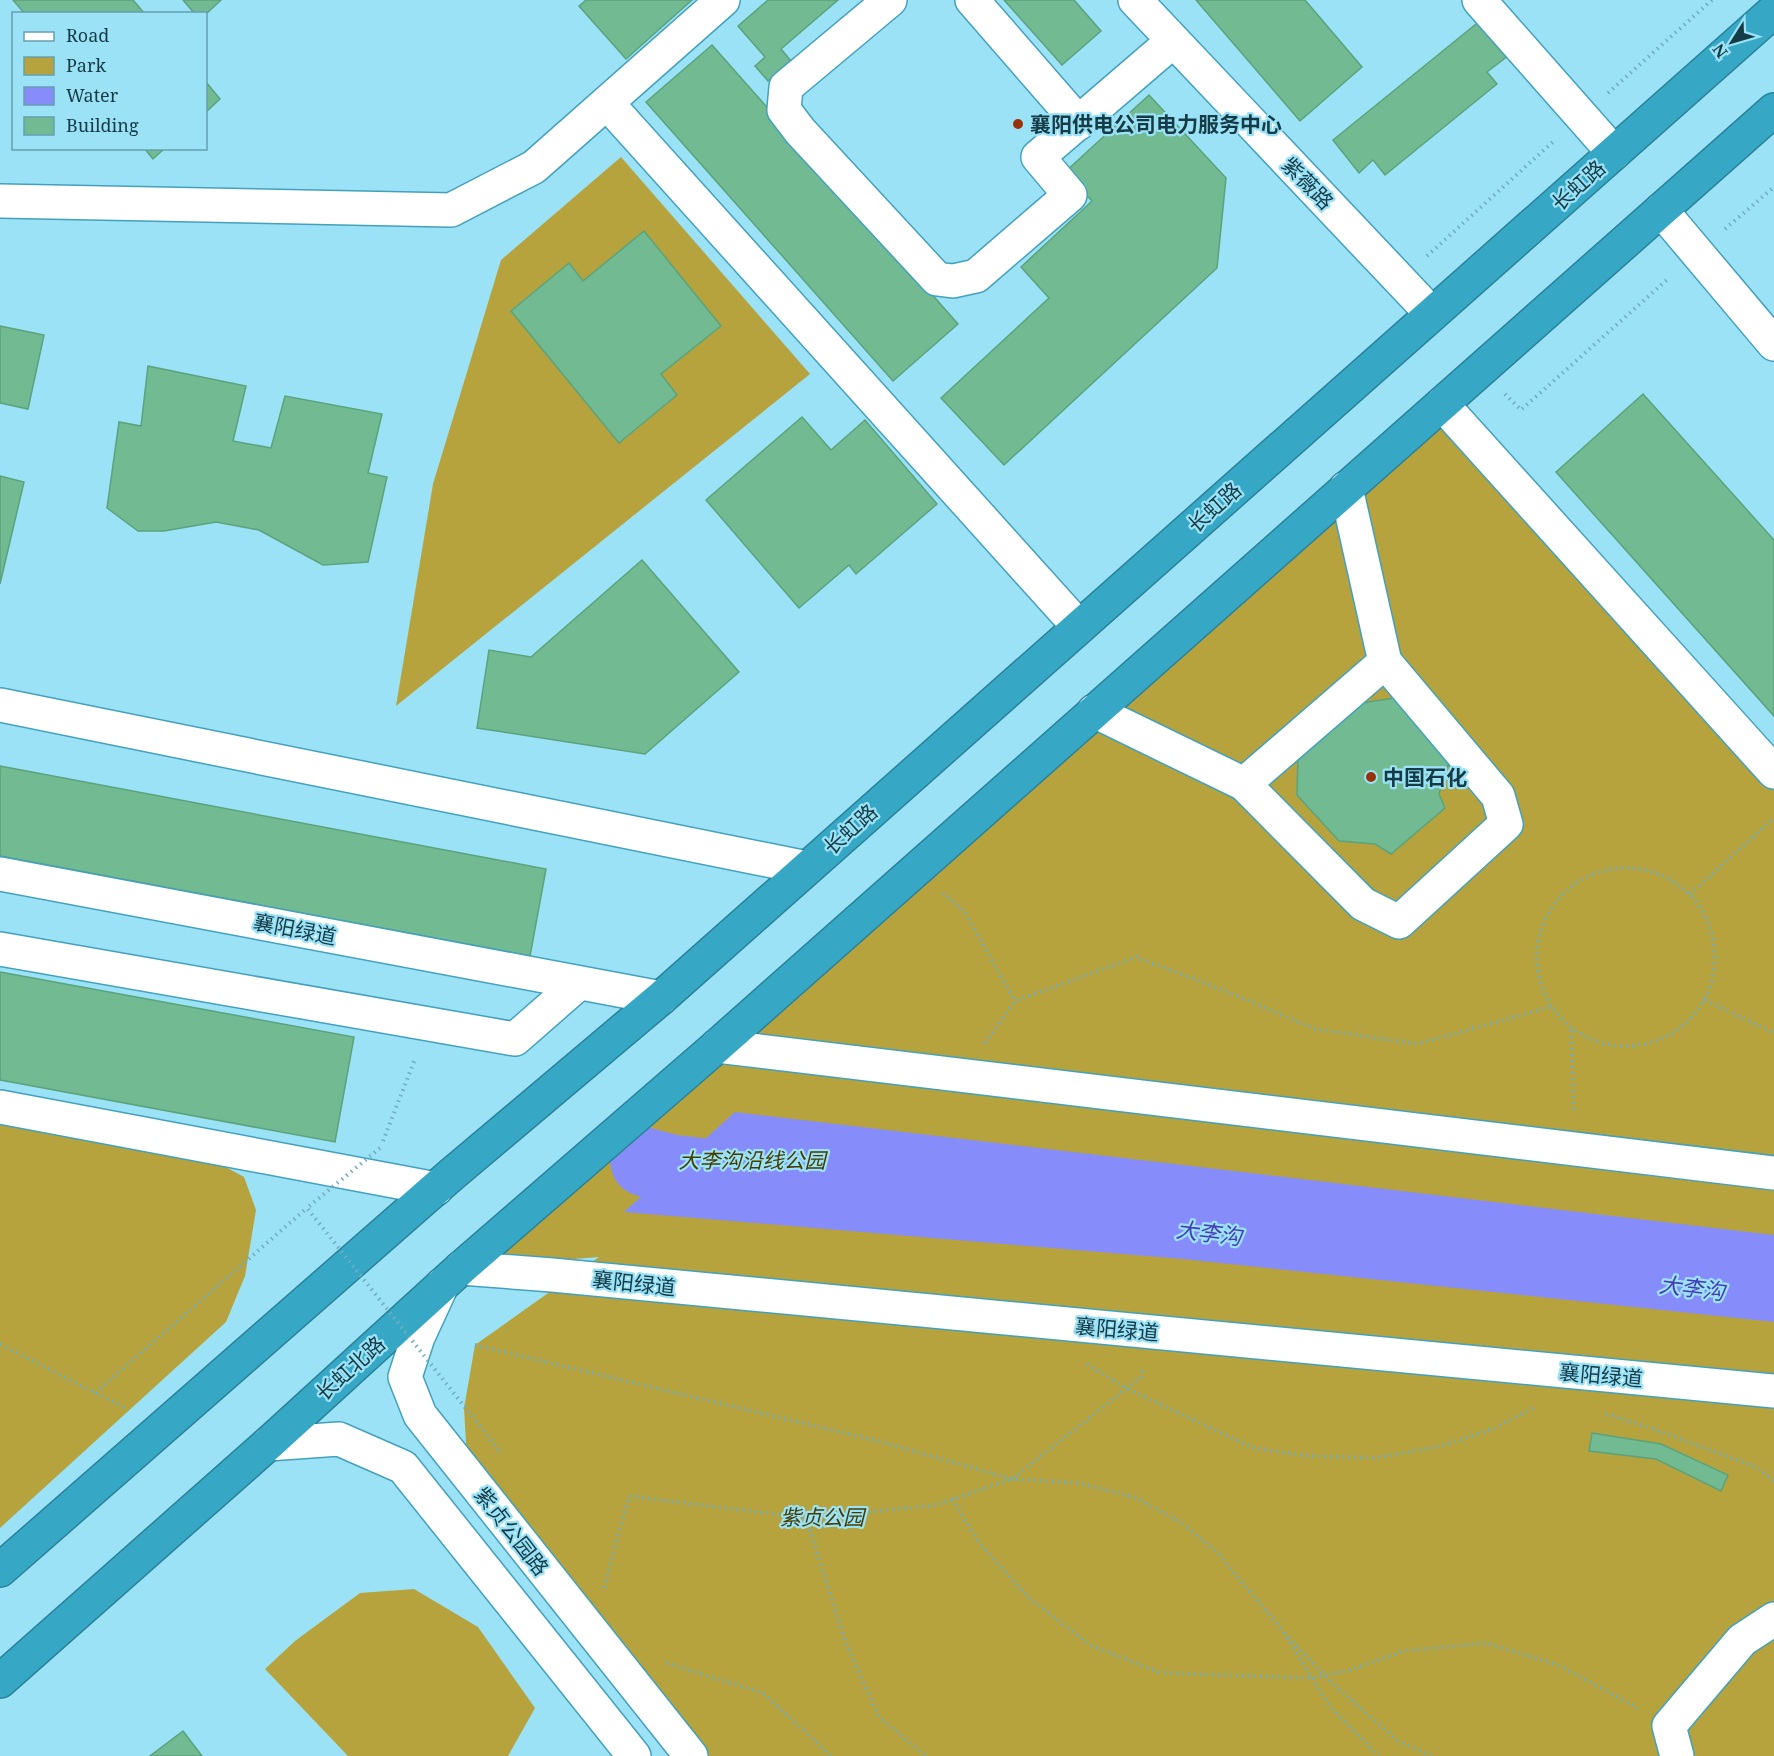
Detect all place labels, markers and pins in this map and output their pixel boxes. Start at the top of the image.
place label: 襄阳供电公司电力服务中心 [1030,110,1282,138]
marker: 襄阳供电公司电力服务中心 [1011,117,1025,131]
place label: 中国石化 [1383,763,1467,791]
marker: 中国石化 [1364,770,1378,784]

